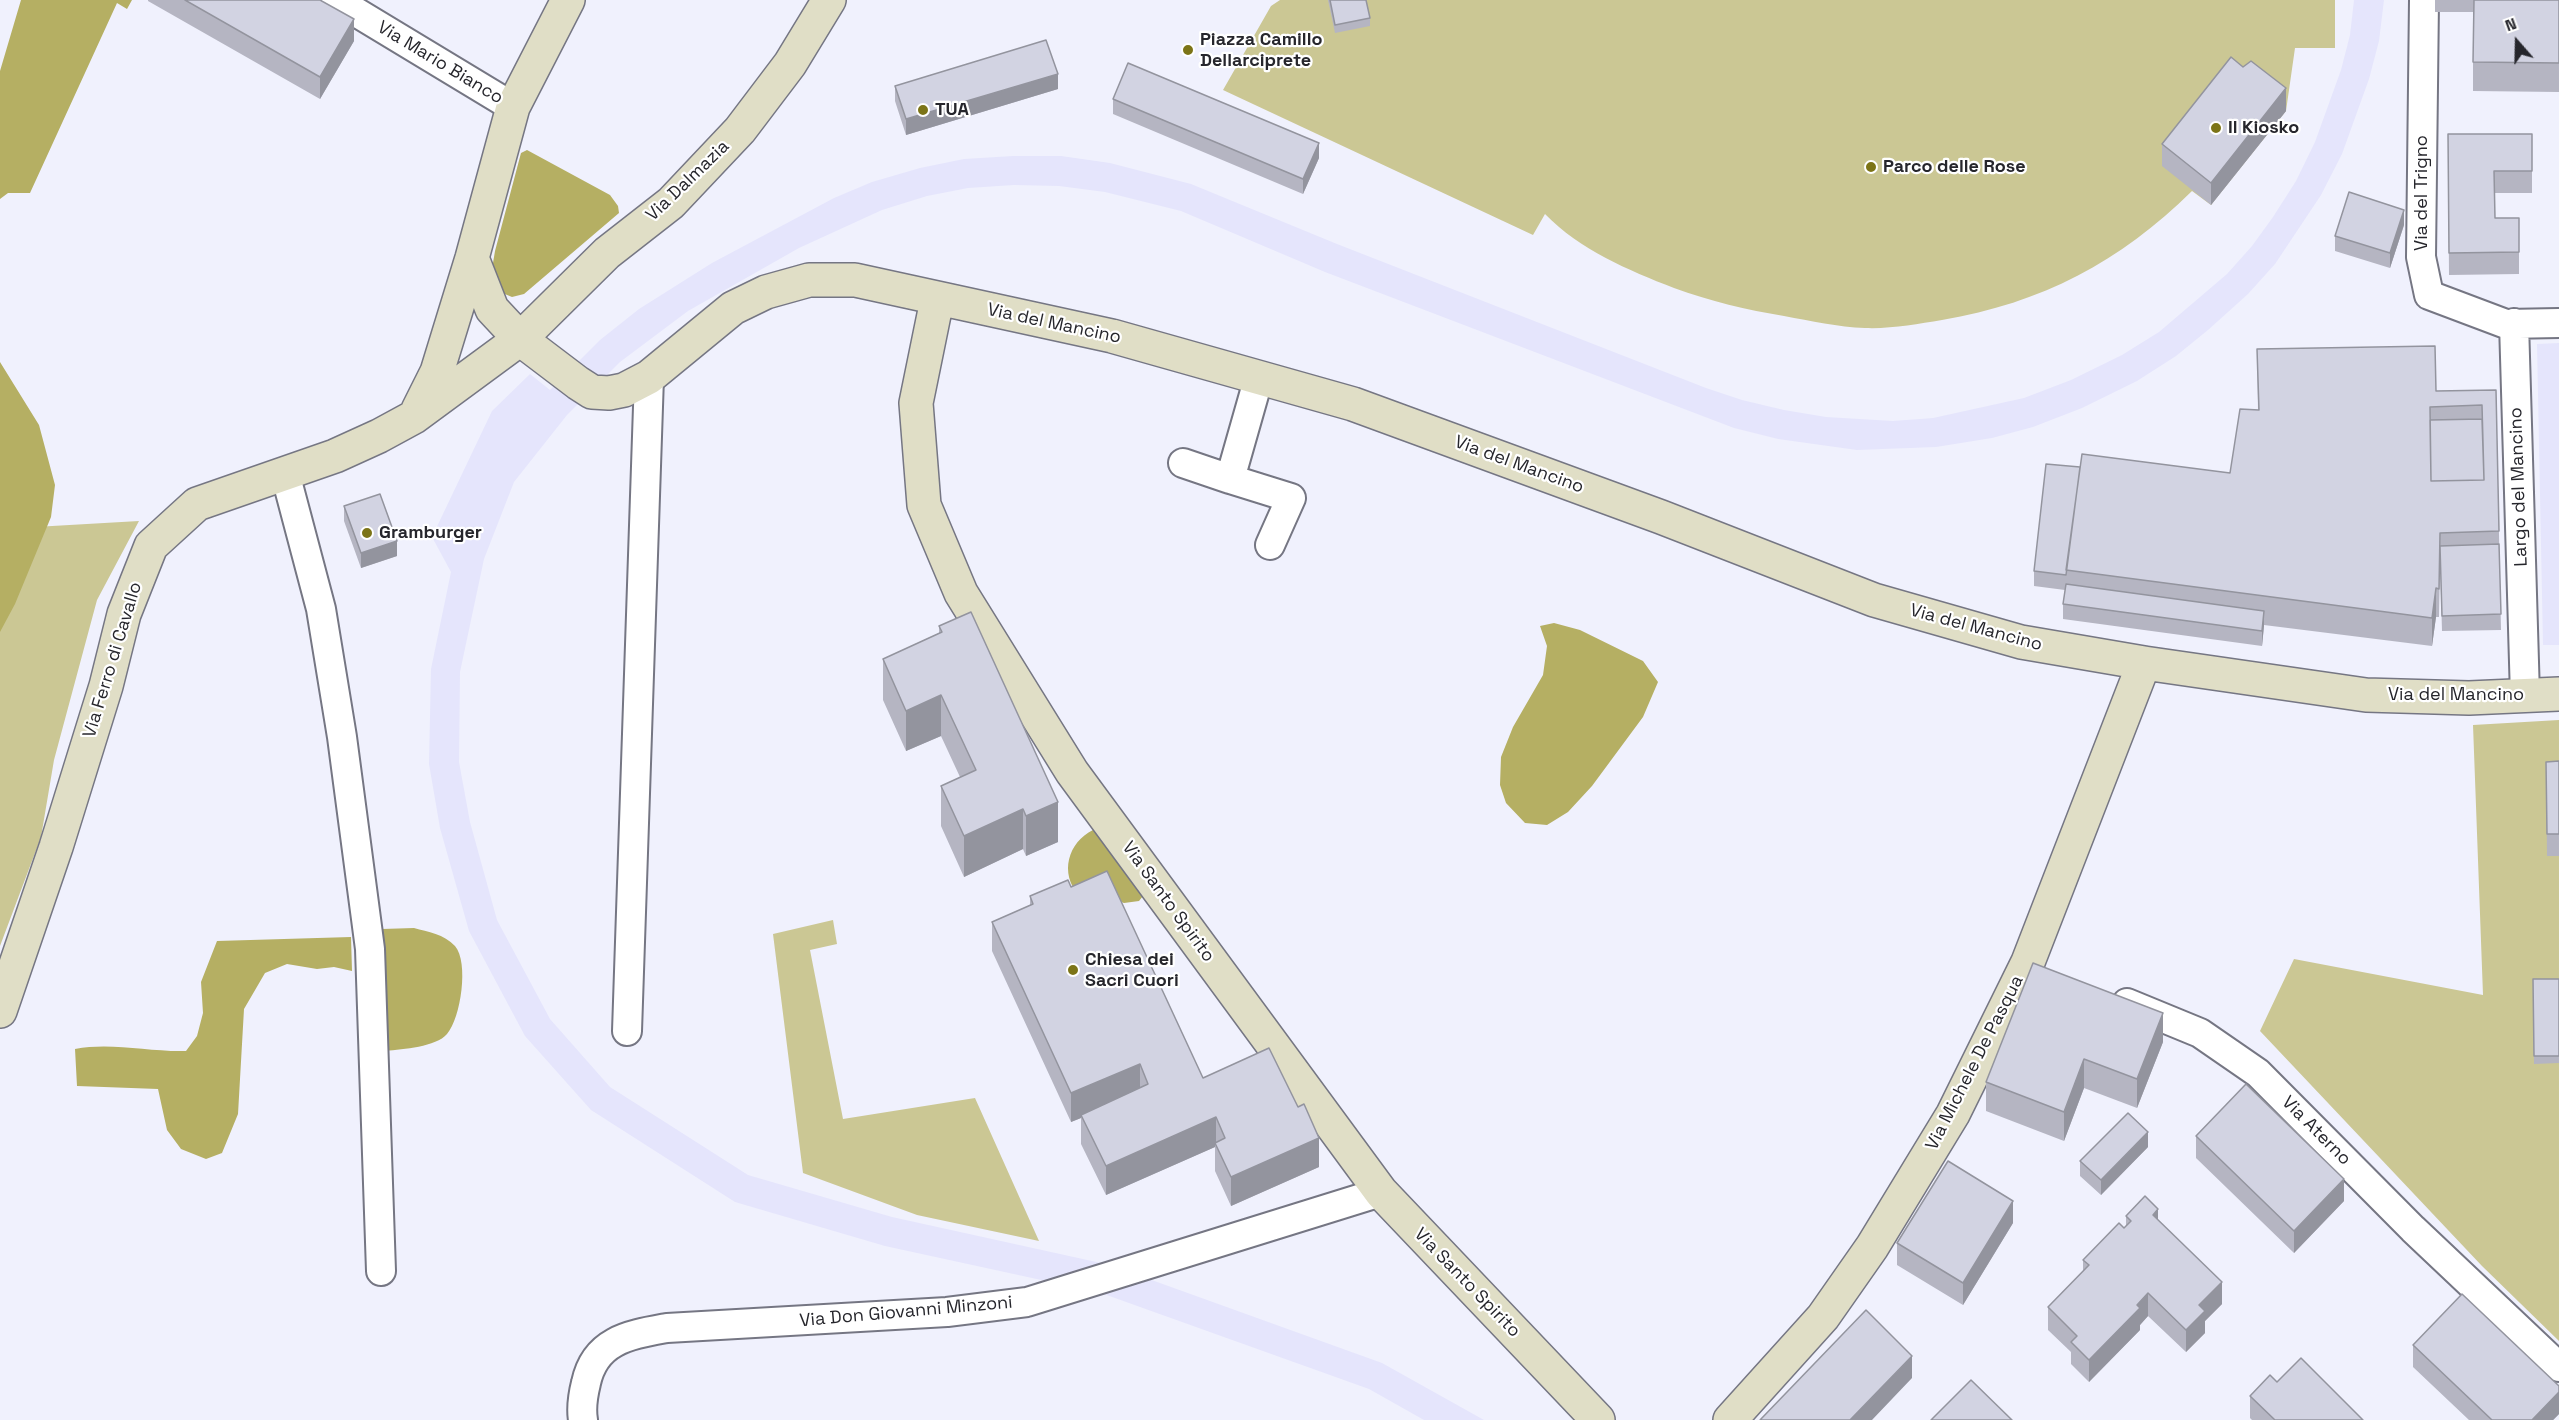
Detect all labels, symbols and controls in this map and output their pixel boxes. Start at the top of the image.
north arrow [2487,12,2547,72]
text: N [2502,13,2519,36]
street label: Via Mario Bianco [373,17,507,109]
place label: Piazza Camillo Dellarciprete [1200,29,1322,72]
marker: Piazza Camillo Dellarciprete [1181,43,1195,57]
place label: TUA [935,99,969,121]
marker: TUA [916,103,930,117]
place label: Il Kiosko [2228,117,2299,139]
marker: Il Kiosko [2209,121,2223,135]
street label: Via del Trigno [2411,135,2433,251]
street label: Via Dalmazia [642,136,734,226]
place label: Parco delle Rose [1883,156,2026,178]
marker: Parco delle Rose [1864,160,1878,174]
street label: Via del Mancino [985,299,1123,349]
street label: Largo del Mancino [2505,407,2533,567]
street label: Via del Mancino [1451,432,1587,498]
place label: Gramburger [379,522,482,544]
marker: Gramburger [360,526,374,540]
street label: Via Ferro di Cavallo [79,580,147,740]
street label: Via del Mancino [1907,600,2045,656]
street label: Via del Mancino [2388,684,2524,706]
street label: Via Santo Spirito [1117,838,1219,966]
place label: Chiesa dei Sacri Cuori [1085,949,1179,992]
marker: Chiesa dei Sacri Cuori [1066,963,1080,977]
street label: Via Michele De Pasqua [1922,972,2028,1154]
street label: Via Aterno [2277,1092,2355,1170]
street label: Via Santo Spirito [1409,1224,1525,1342]
street label: Via Don Giovanni Minzoni [799,1292,1013,1332]

